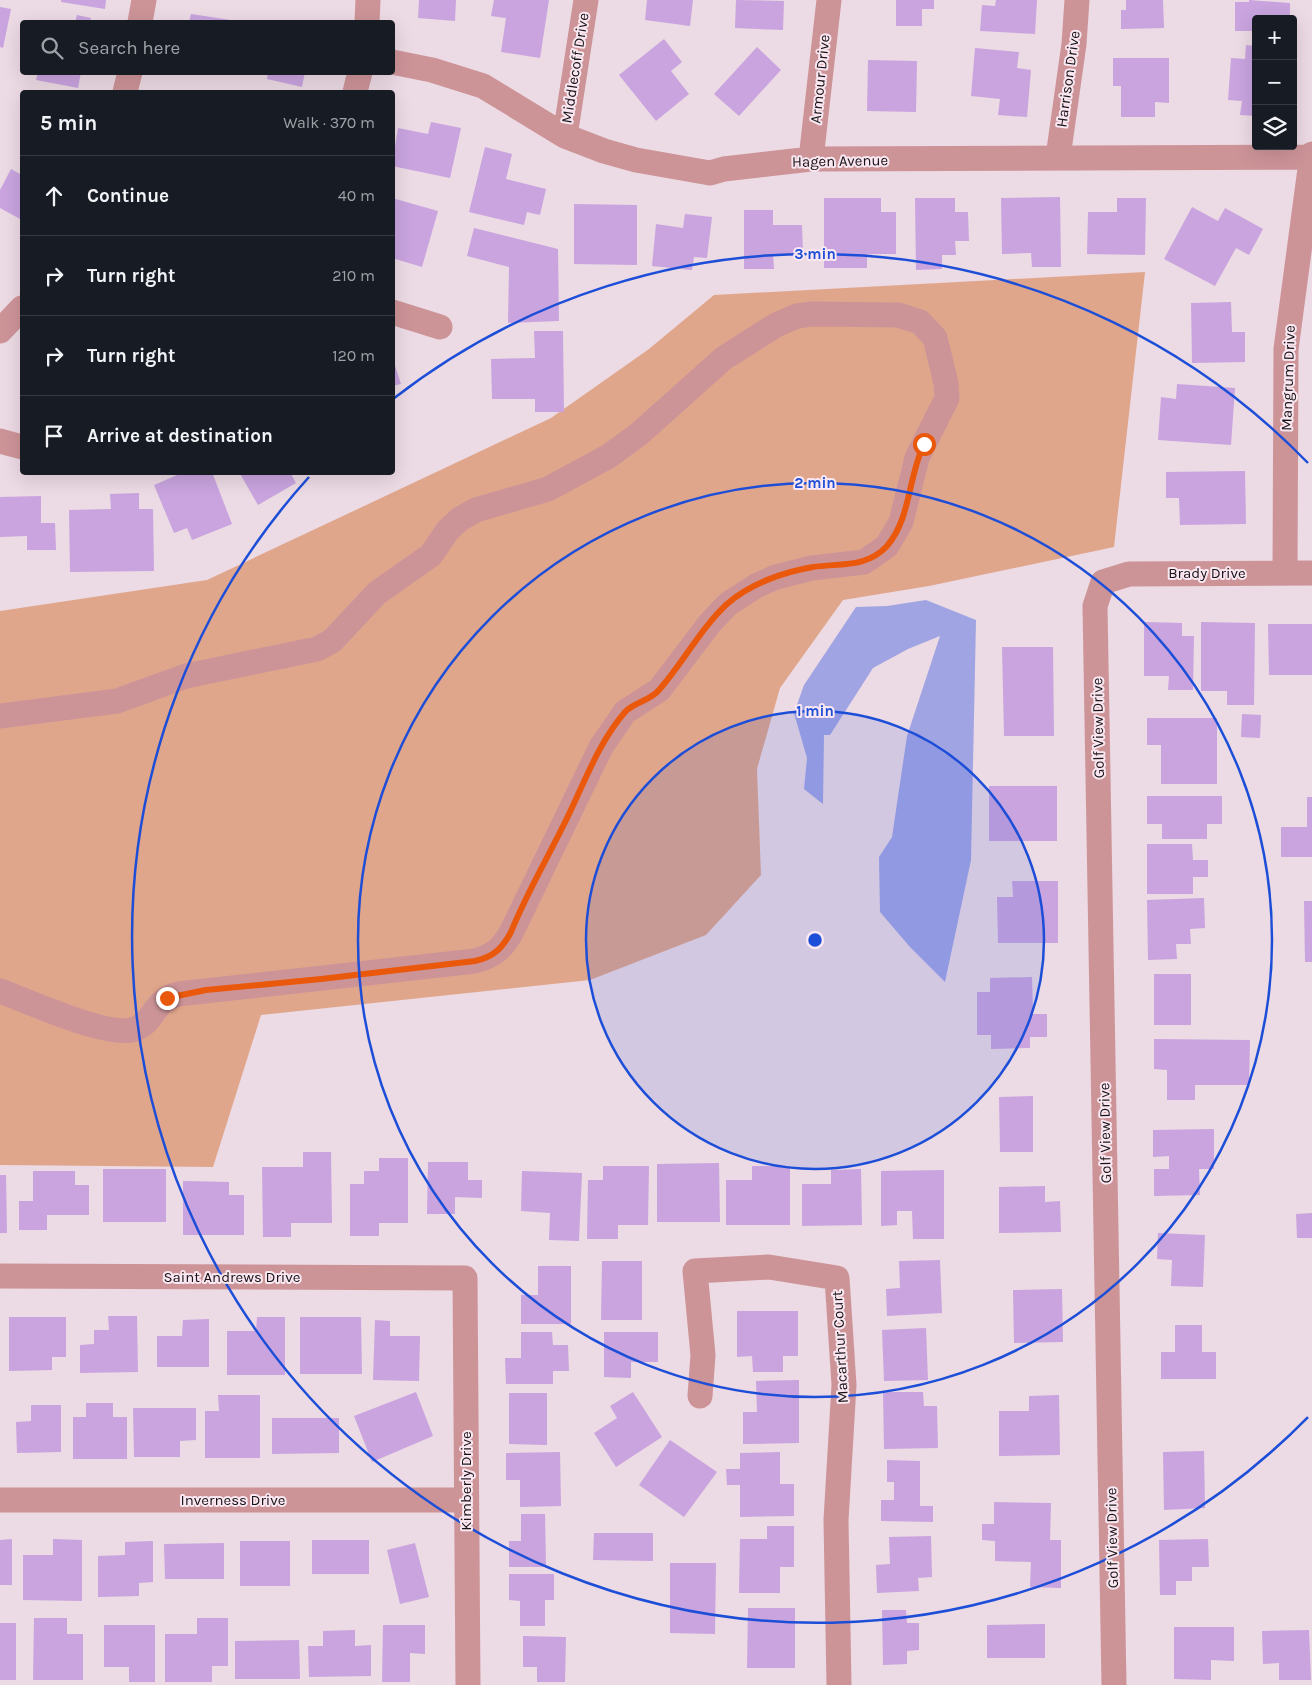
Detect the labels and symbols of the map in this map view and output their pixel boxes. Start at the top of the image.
street label: Middlecoff Drive [557,11,593,125]
street label: Harrison Drive [1052,30,1084,128]
street label: Armour Drive [806,34,834,124]
street label: Hagen Avenue [792,151,888,171]
text: 3 min [794,245,836,263]
street label: Mangrum Drive [1277,325,1299,431]
route start [913,433,936,456]
text: 2 min [794,474,836,492]
street label: Brady Drive [1168,564,1246,582]
street label: Golf View Drive [1088,677,1108,779]
text: 1 min [796,702,834,720]
centre of rings [806,931,824,949]
route end [156,987,179,1010]
street label: Golf View Drive [1095,1082,1115,1184]
street label: Saint Andrews Drive [163,1268,301,1286]
street label: Macarthur Court [828,1290,852,1404]
street label: Kimberly Drive [457,1431,475,1531]
street label: Golf View Drive [1102,1487,1122,1589]
street label: Inverness Drive [180,1491,286,1509]

